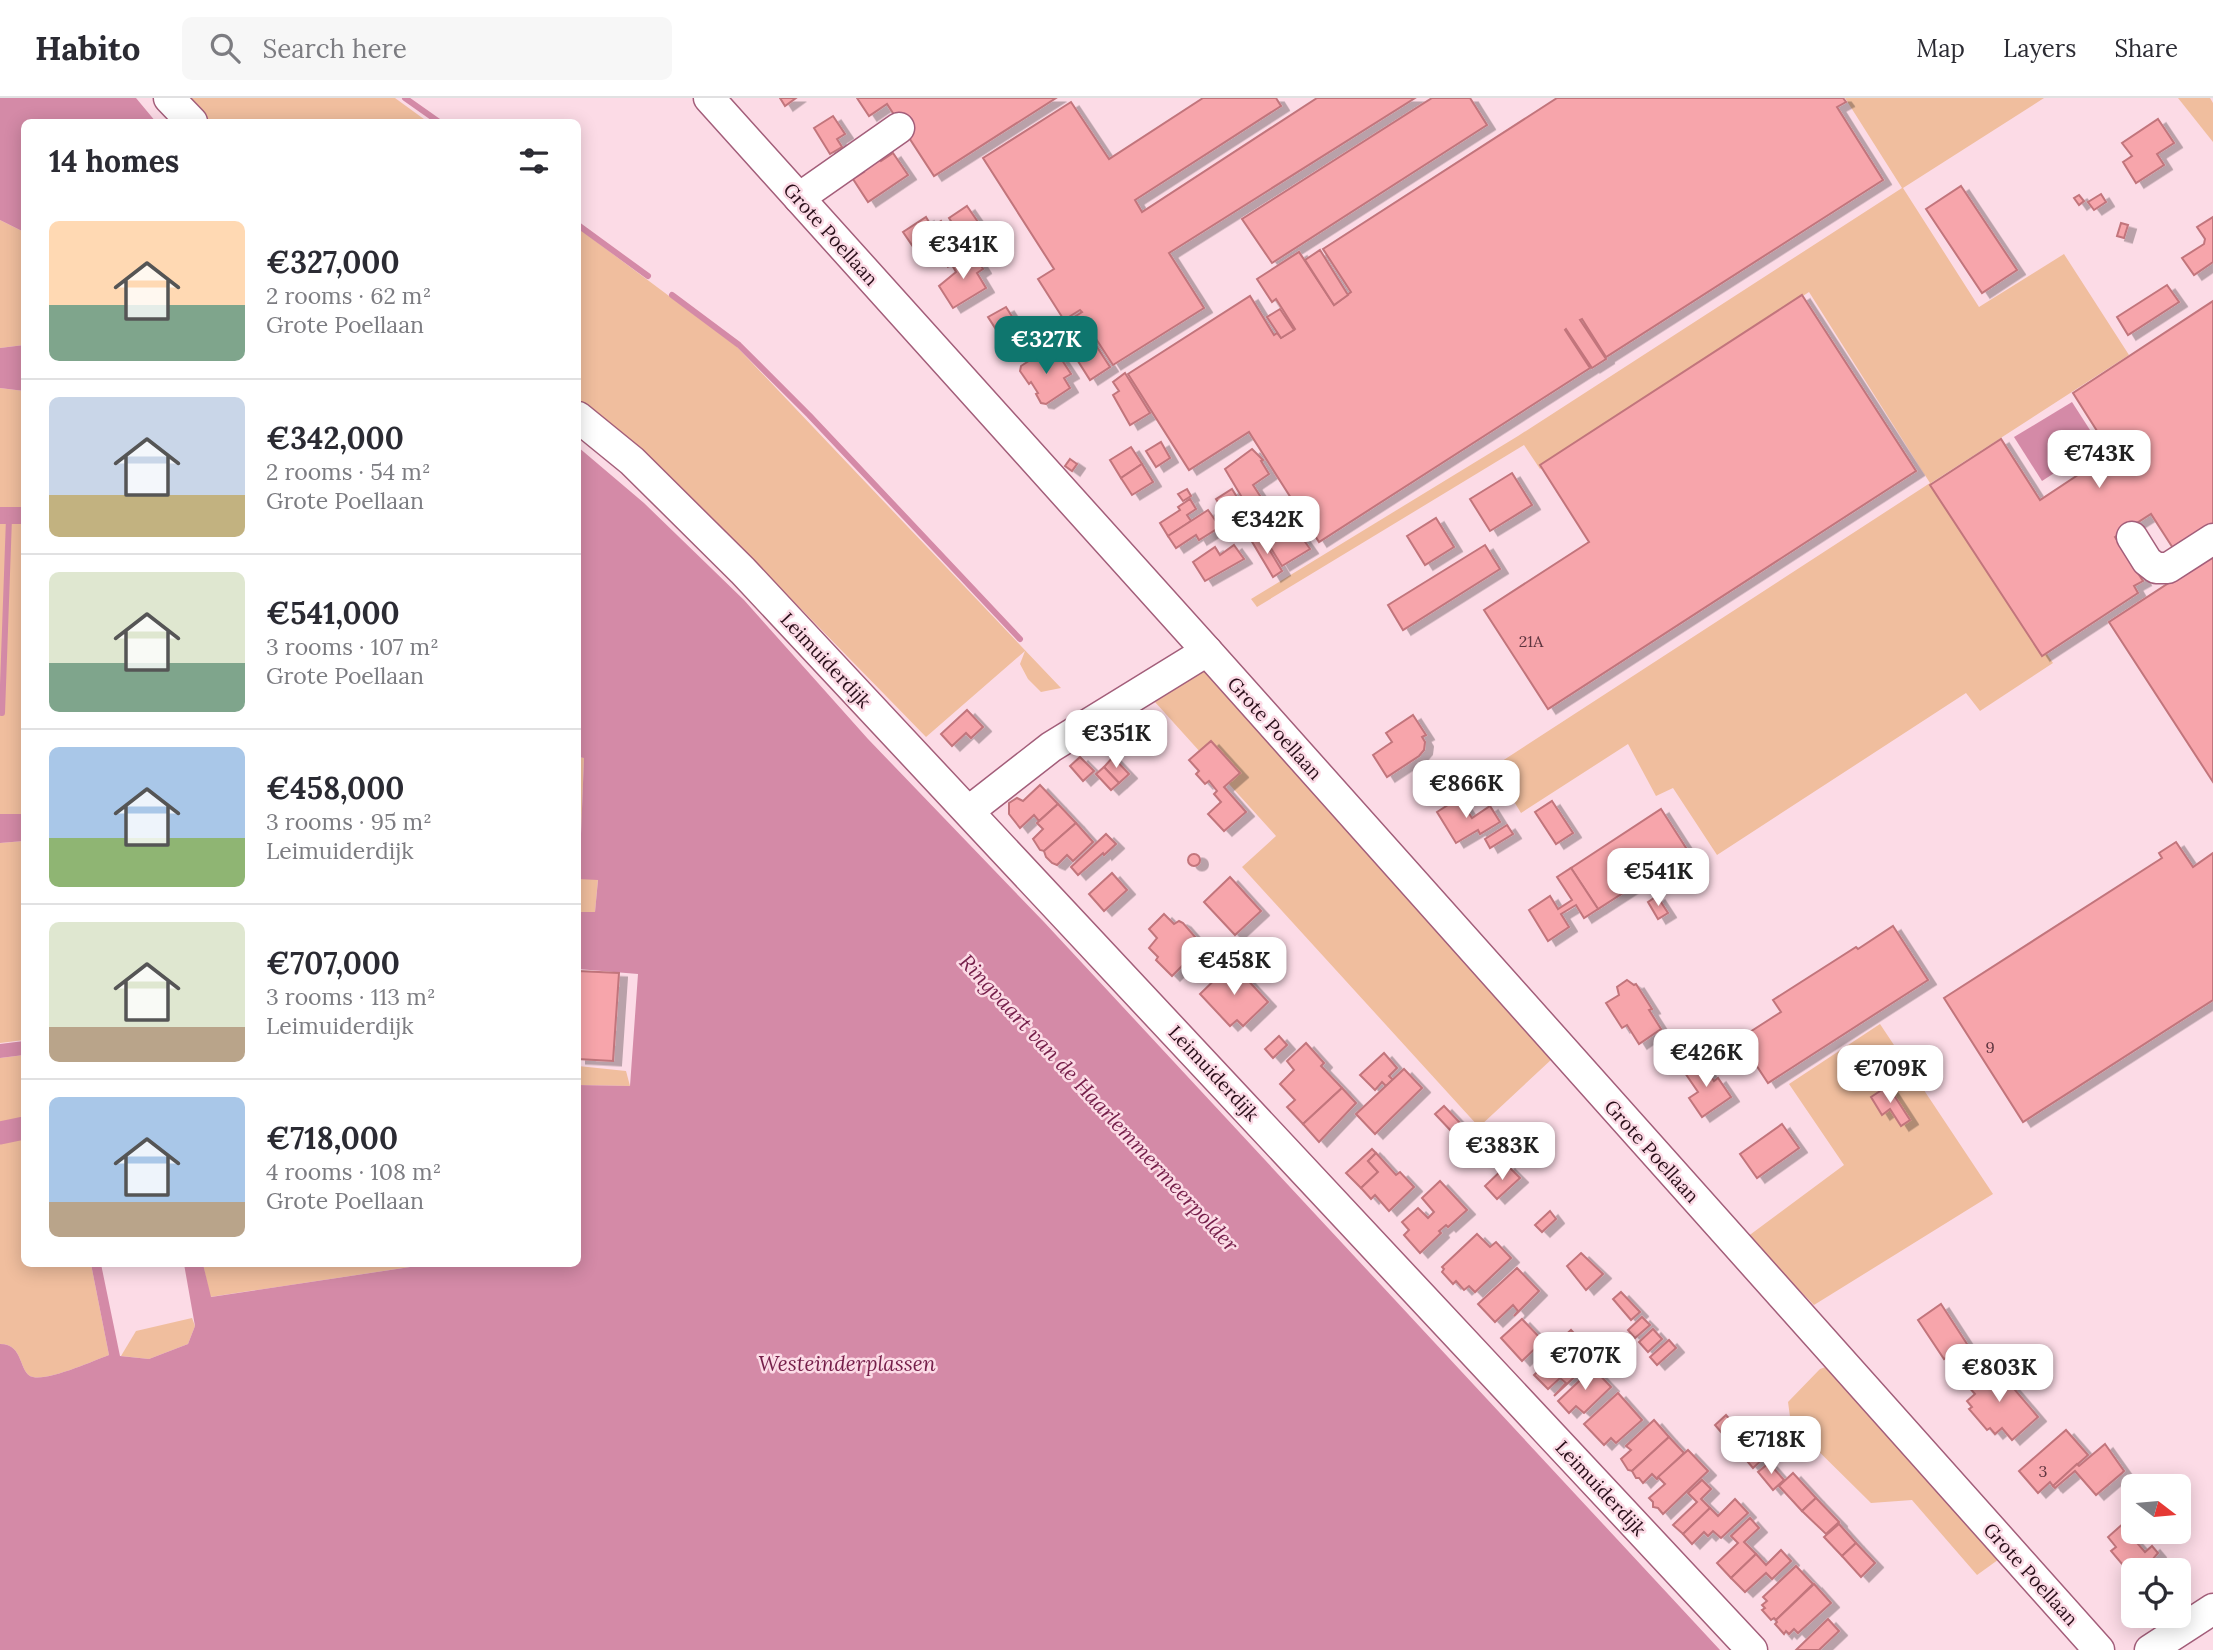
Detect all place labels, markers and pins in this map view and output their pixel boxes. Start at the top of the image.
pin: €341K [914,222,1012,281]
pin: €327K [997,316,1095,376]
pin: €743K [2050,430,2148,490]
pin: €342K [1218,496,1316,556]
pin: €351K [1067,710,1165,770]
pin: €866K [1417,760,1515,820]
pin: €541K [1609,848,1707,908]
pin: €458K [1185,937,1283,997]
pin: €426K [1657,1030,1755,1089]
pin: €709K [1841,1046,1939,1105]
pin: €383K [1453,1122,1551,1182]
pin: €707K [1536,1332,1634,1392]
pin: €803K [1950,1344,2048,1404]
pin: €718K [1722,1416,1820,1476]

